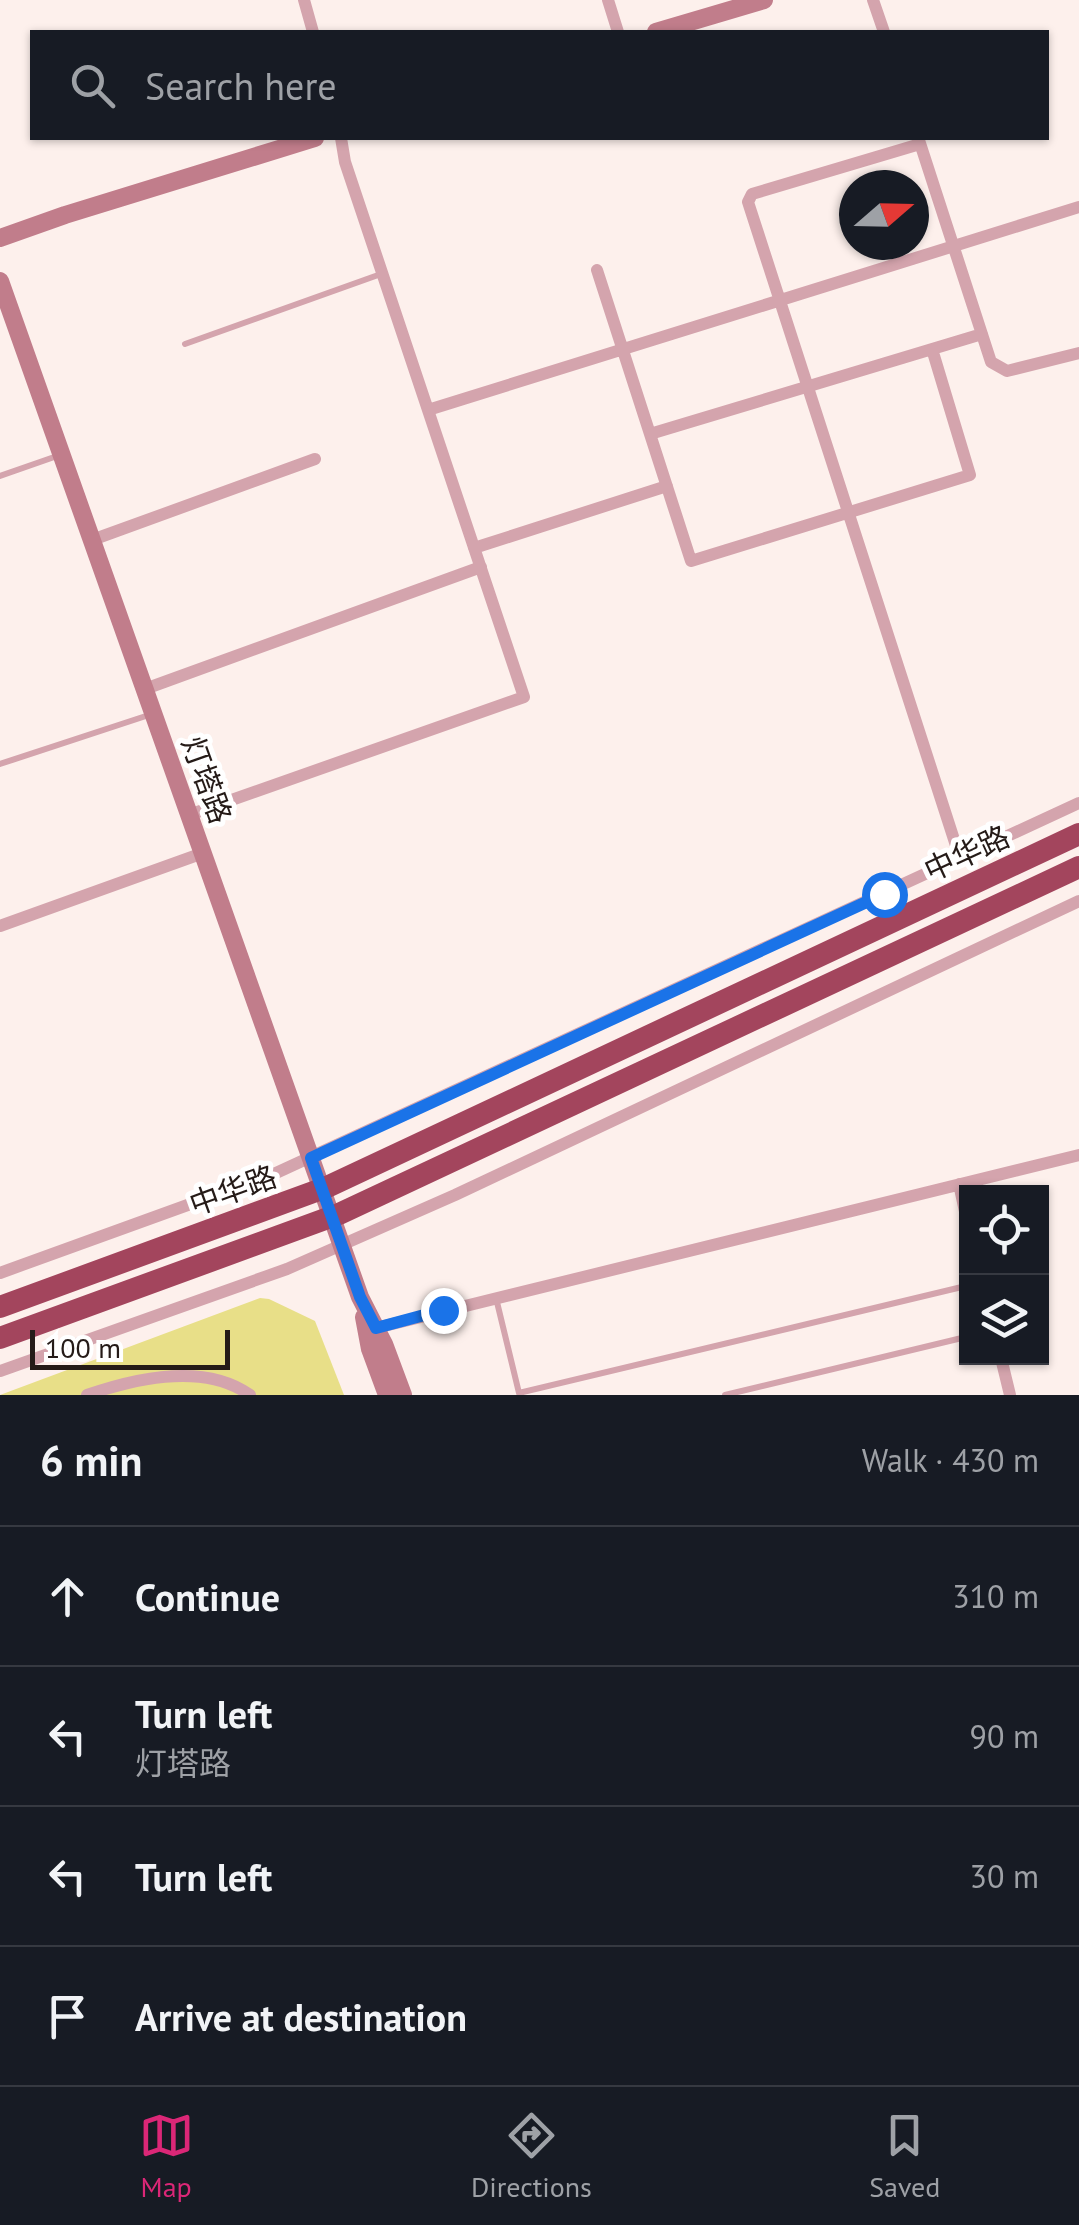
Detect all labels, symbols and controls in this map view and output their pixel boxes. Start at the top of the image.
search box [30,30,1049,140]
icon: search [65,58,120,113]
text: Search here [145,61,337,110]
north arrow [839,170,929,260]
street label: 灯塔路 [174,731,241,828]
street label: 中华路 [917,816,1015,889]
route start [862,872,908,918]
street label: 中华路 [184,1156,281,1223]
map controls [959,1185,1049,1365]
button: locate [959,1185,1049,1275]
button: layers [959,1275,1049,1365]
route end [421,1288,467,1334]
scale bar [30,1325,230,1370]
text: 100 m [45,1329,121,1366]
text: 6 min [40,1433,142,1488]
text: Walk · 430 m [862,1439,1039,1481]
icon: ahead [40,1569,95,1624]
text: Continue [135,1572,280,1621]
text: 310 m [952,1575,1039,1617]
text: Turn left [135,1689,272,1738]
icon: left [40,1709,95,1764]
text: 90 m [970,1715,1039,1757]
text: 灯塔路 [135,1742,231,1784]
icon: left [40,1849,95,1904]
text: Turn left [135,1852,272,1901]
text: 30 m [970,1855,1039,1897]
icon: arrive [40,1989,95,2044]
text: Arrive at destination [135,1992,467,2041]
tab: Map [139,2108,194,2205]
tab: Directions [471,2108,592,2205]
tab: Saved [869,2108,940,2205]

